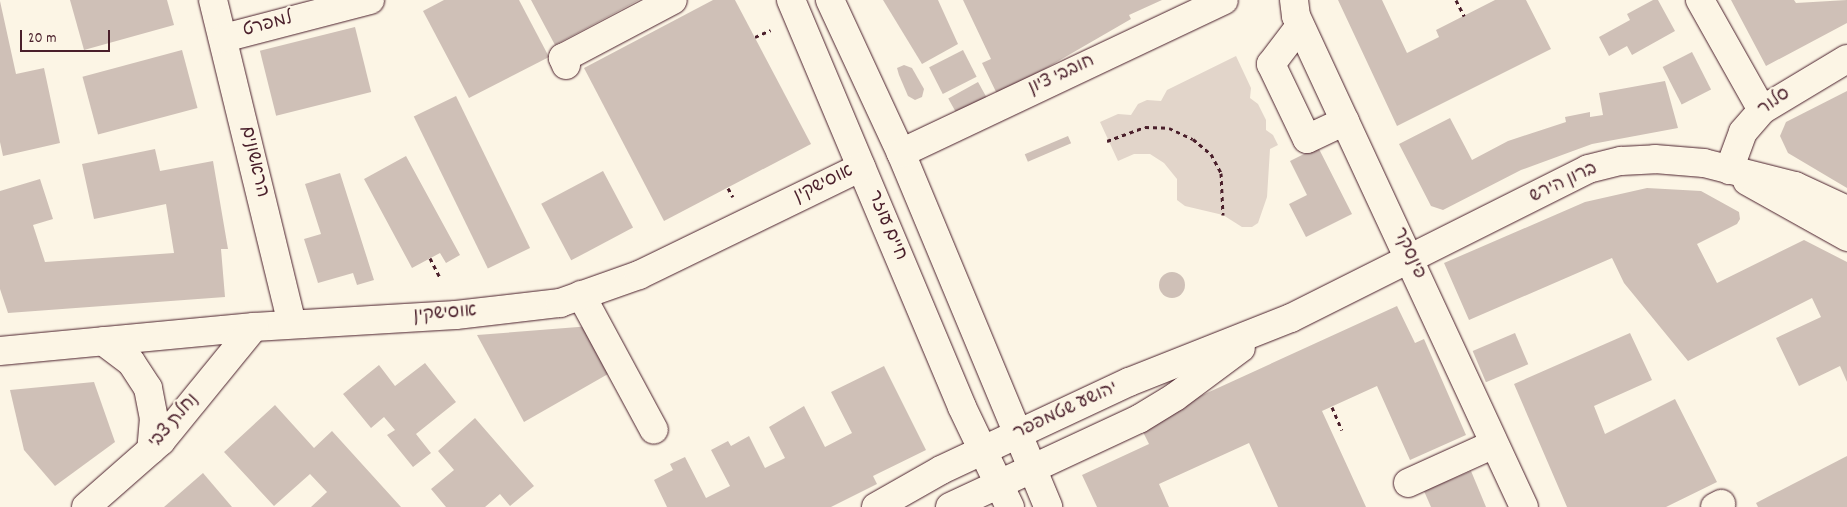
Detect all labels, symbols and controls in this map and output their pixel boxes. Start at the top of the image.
street label: למפרט [241,9,295,43]
scale bar [22,20,112,52]
text: 20 m [28,28,56,50]
street label: חובבי ציון [1025,51,1099,101]
street label: סלור [1755,84,1795,122]
street label: הראשונים [234,124,272,200]
street label: ברון הירש [1527,159,1601,209]
street label: אוסישקין [791,161,857,209]
street label: חיים עוזר [862,188,910,264]
street label: פינסקר [1387,225,1429,283]
street label: אוסישקין [412,301,478,329]
street label: יהושע שטמפפר [1010,378,1122,446]
street label: נחלת צבי [145,390,205,454]

